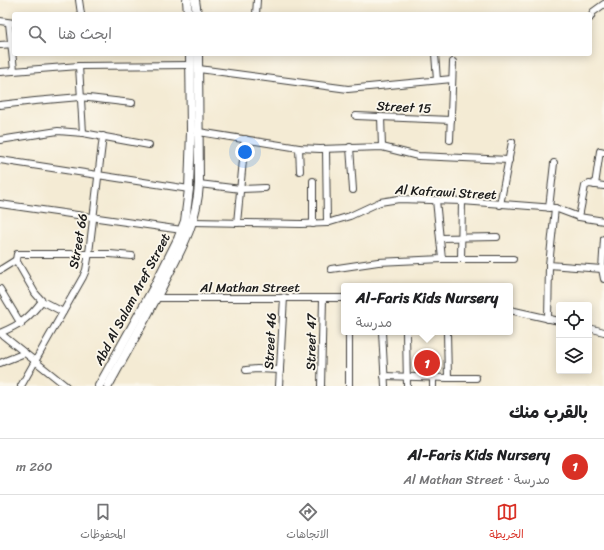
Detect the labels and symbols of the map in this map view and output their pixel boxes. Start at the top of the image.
street label: Street 15 [376,94,432,120]
your location [235,142,255,162]
street label: Al Kafrawi Street [394,178,498,206]
street label: Street 66 [62,211,94,271]
street label: Abd Al Salam Aref Street [87,228,177,370]
street label: Al Mathan Street [199,276,300,299]
street label: Street 46 [257,312,283,370]
street label: Street 47 [299,312,323,371]
pin: 1 [414,348,440,378]

